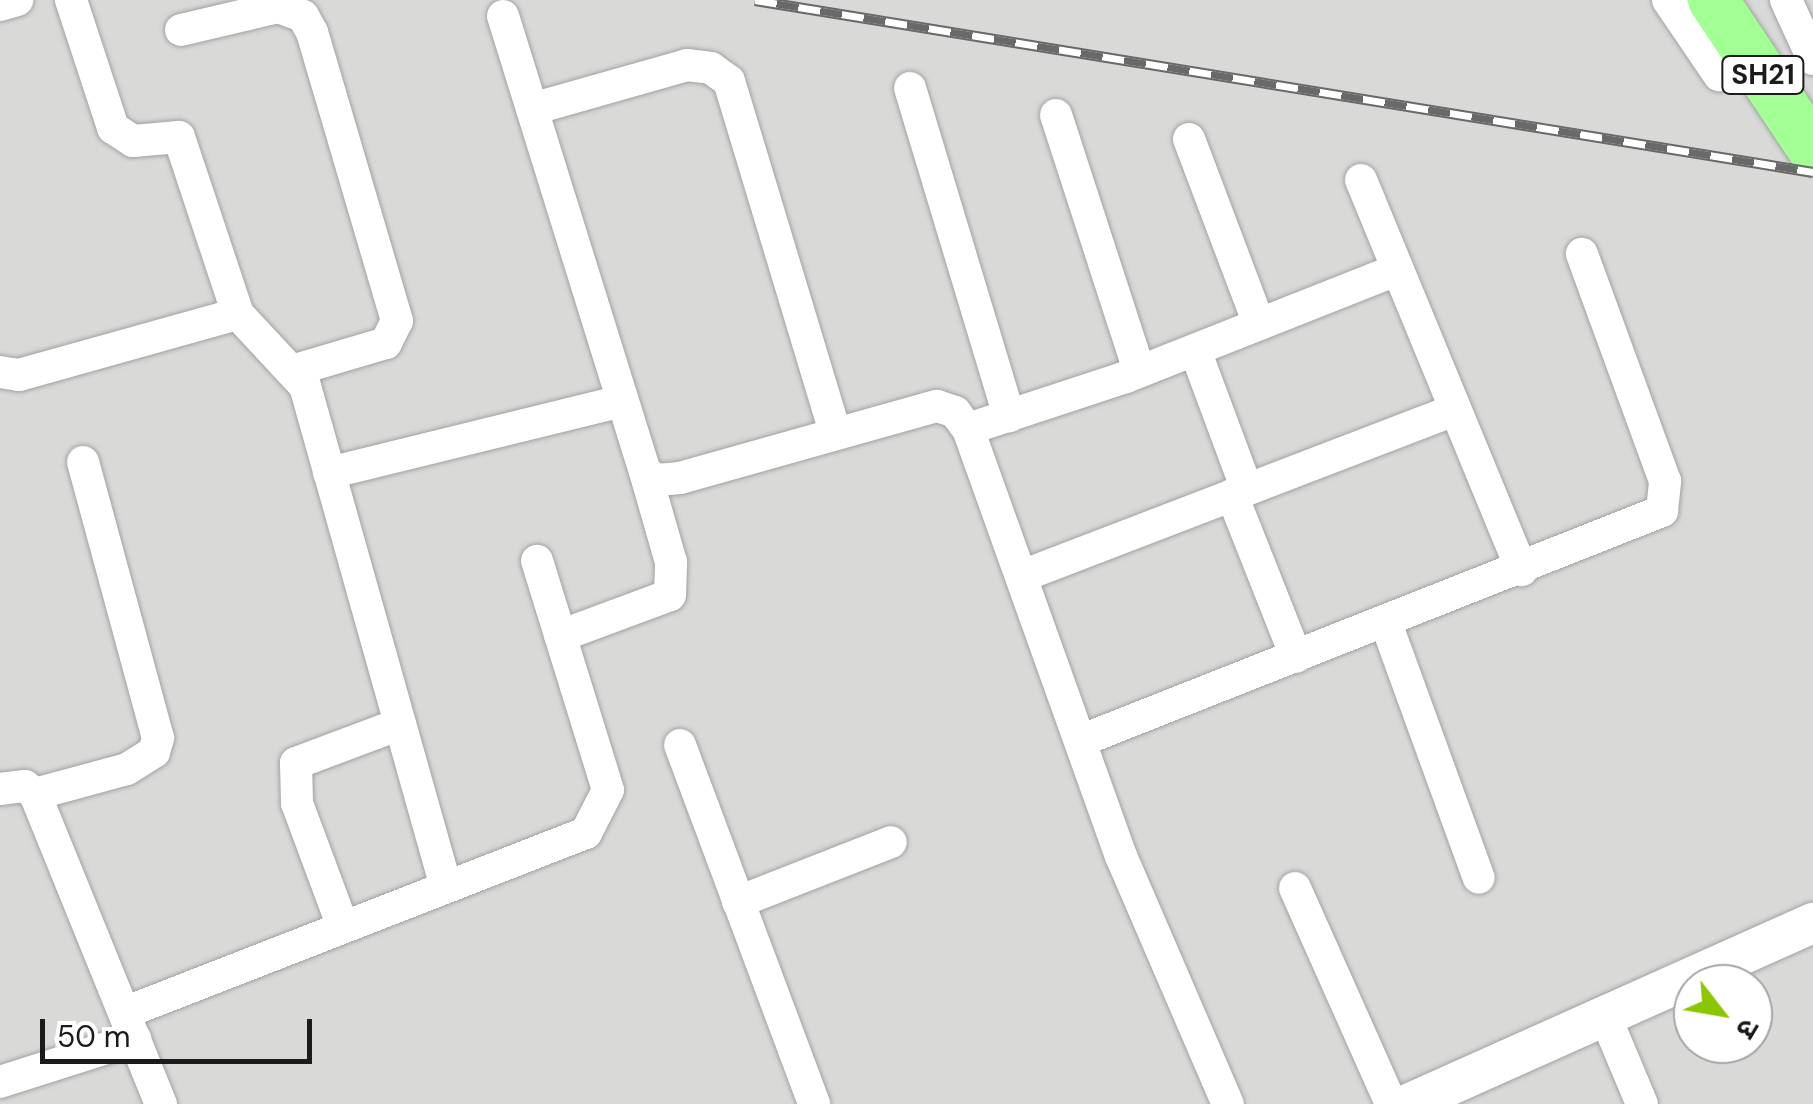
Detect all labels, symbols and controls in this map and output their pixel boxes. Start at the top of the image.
road number: SH21 [1720,52,1806,98]
north arrow [1673,964,1773,1064]
scale bar [45,999,318,1061]
text: उ [1727,1012,1768,1045]
text: 50 m [57,1017,131,1056]

